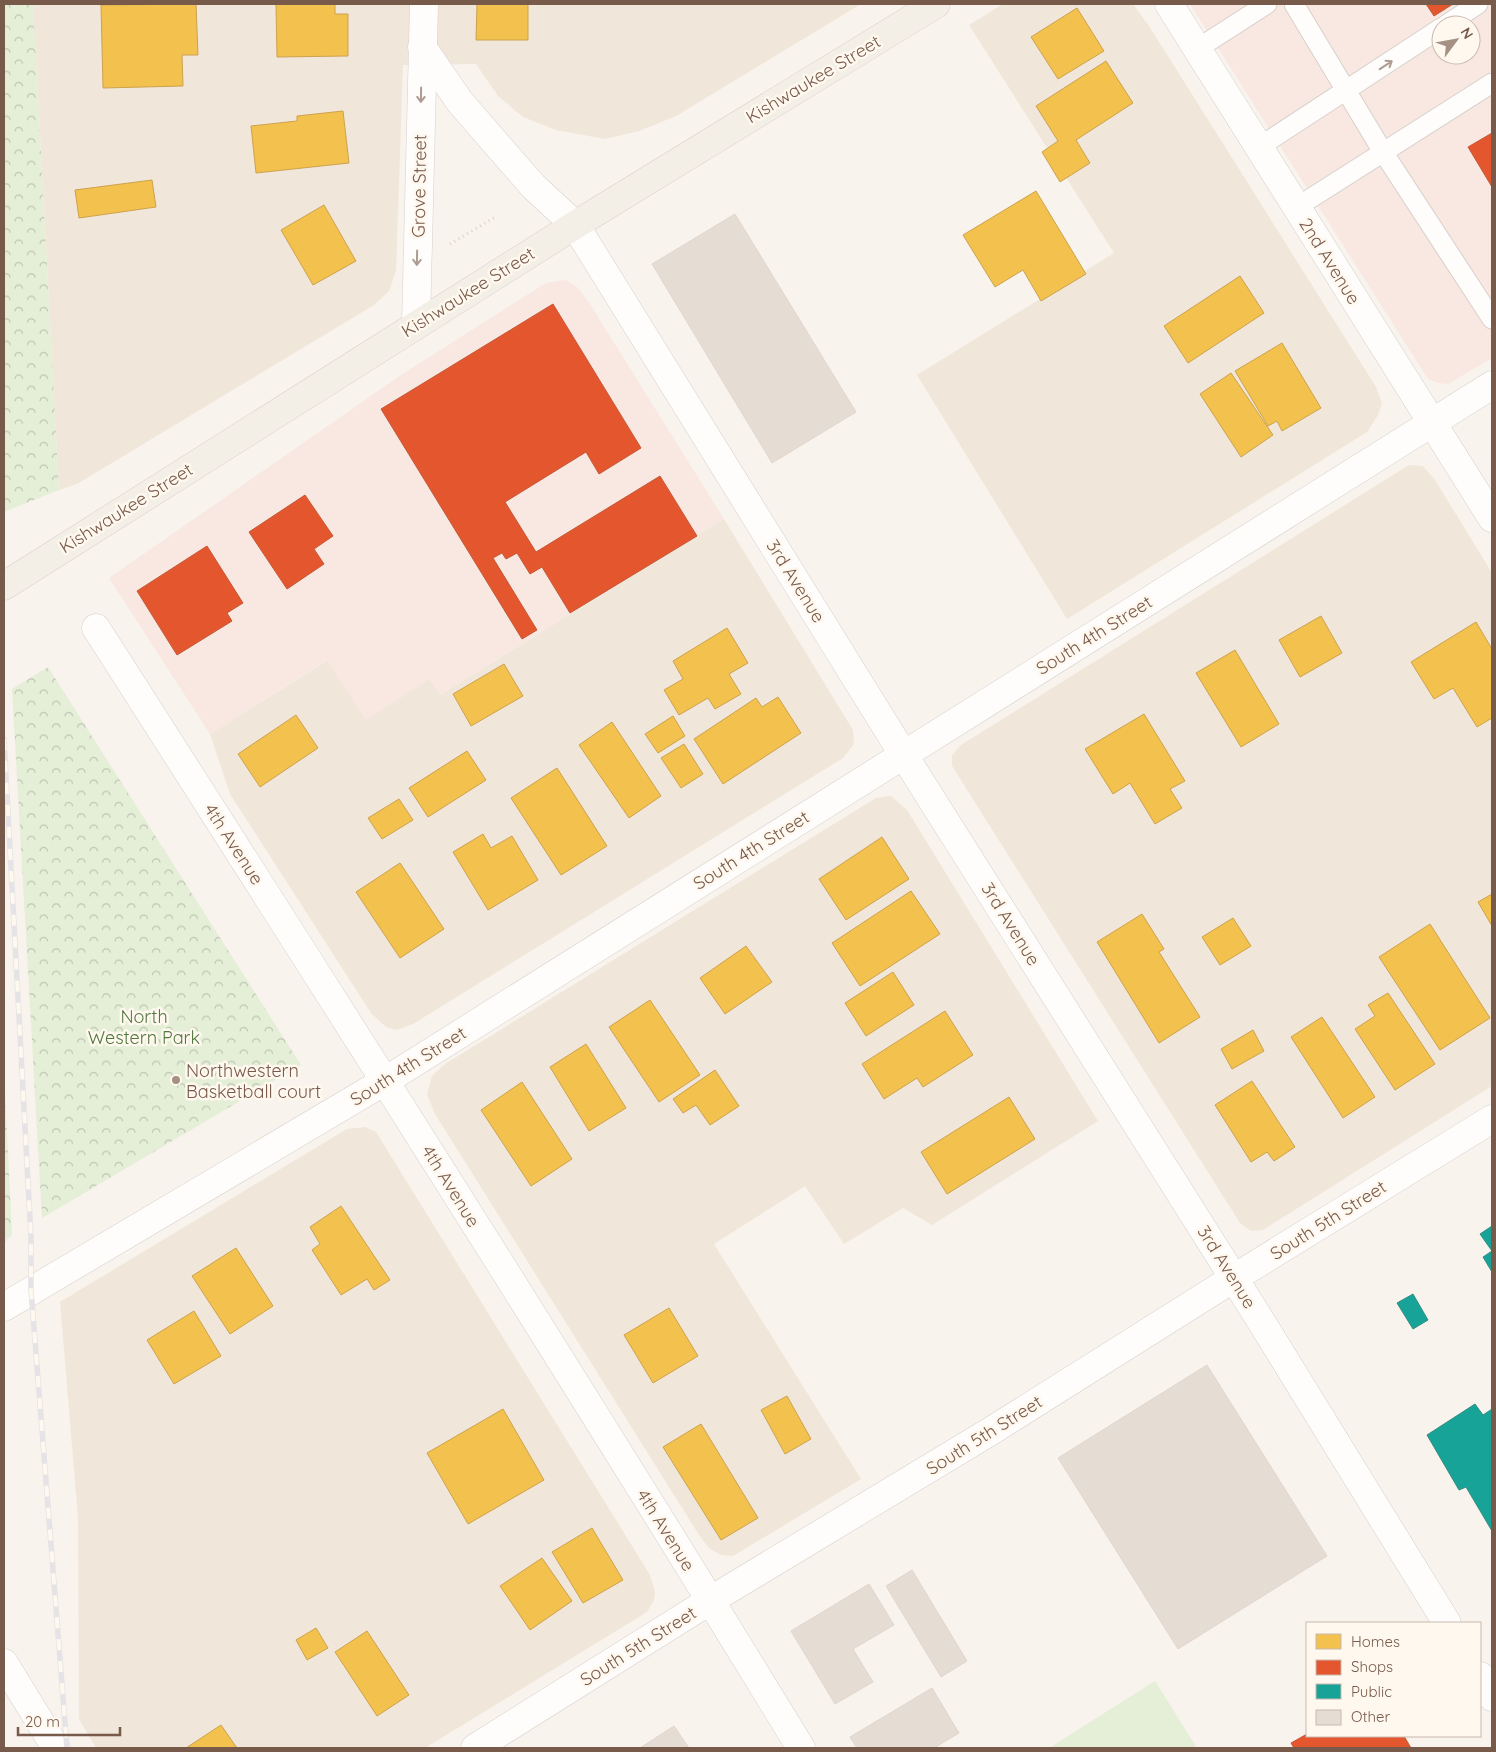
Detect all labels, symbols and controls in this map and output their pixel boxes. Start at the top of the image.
north arrow [1431,15,1481,65]
text: N [1457,24,1477,42]
street label: Kishwaukee Street [742,30,884,128]
one-way arrow [1379,59,1393,69]
one-way arrow [416,87,426,103]
street label: Grove Street [407,134,431,238]
street label: 2nd Avenue [1294,213,1366,309]
street label: Kishwaukee Street [397,242,539,342]
one-way arrow [412,250,422,266]
street label: Kishwaukee Street [55,458,197,558]
street label: 3rd Avenue [762,535,830,627]
street label: South 4th Street [1032,590,1156,680]
street label: 4th Avenue [199,799,269,889]
street label: South 4th Street [689,805,813,895]
street label: 3rd Avenue [977,878,1045,970]
park label: North Western Park [88,1005,200,1049]
street label: South 4th Street [346,1021,470,1111]
place label: Northwestern Basketball court [186,1059,321,1103]
marker: Northwestern Basketball court [170,1074,182,1086]
street label: 4th Avenue [417,1141,485,1231]
street label: South 5th Street [1266,1175,1390,1265]
street label: 3rd Avenue [1193,1221,1261,1313]
street label: South 5th Street [922,1390,1046,1480]
street label: 4th Avenue [632,1485,700,1575]
street label: South 5th Street [576,1601,700,1691]
legend [1306,1622,1481,1737]
text: Homes [1351,1632,1400,1651]
text: Shops [1351,1657,1393,1676]
text: Public [1351,1682,1392,1701]
scale bar [18,1704,120,1736]
text: Other [1351,1707,1391,1726]
text: 20 m [25,1712,60,1731]

